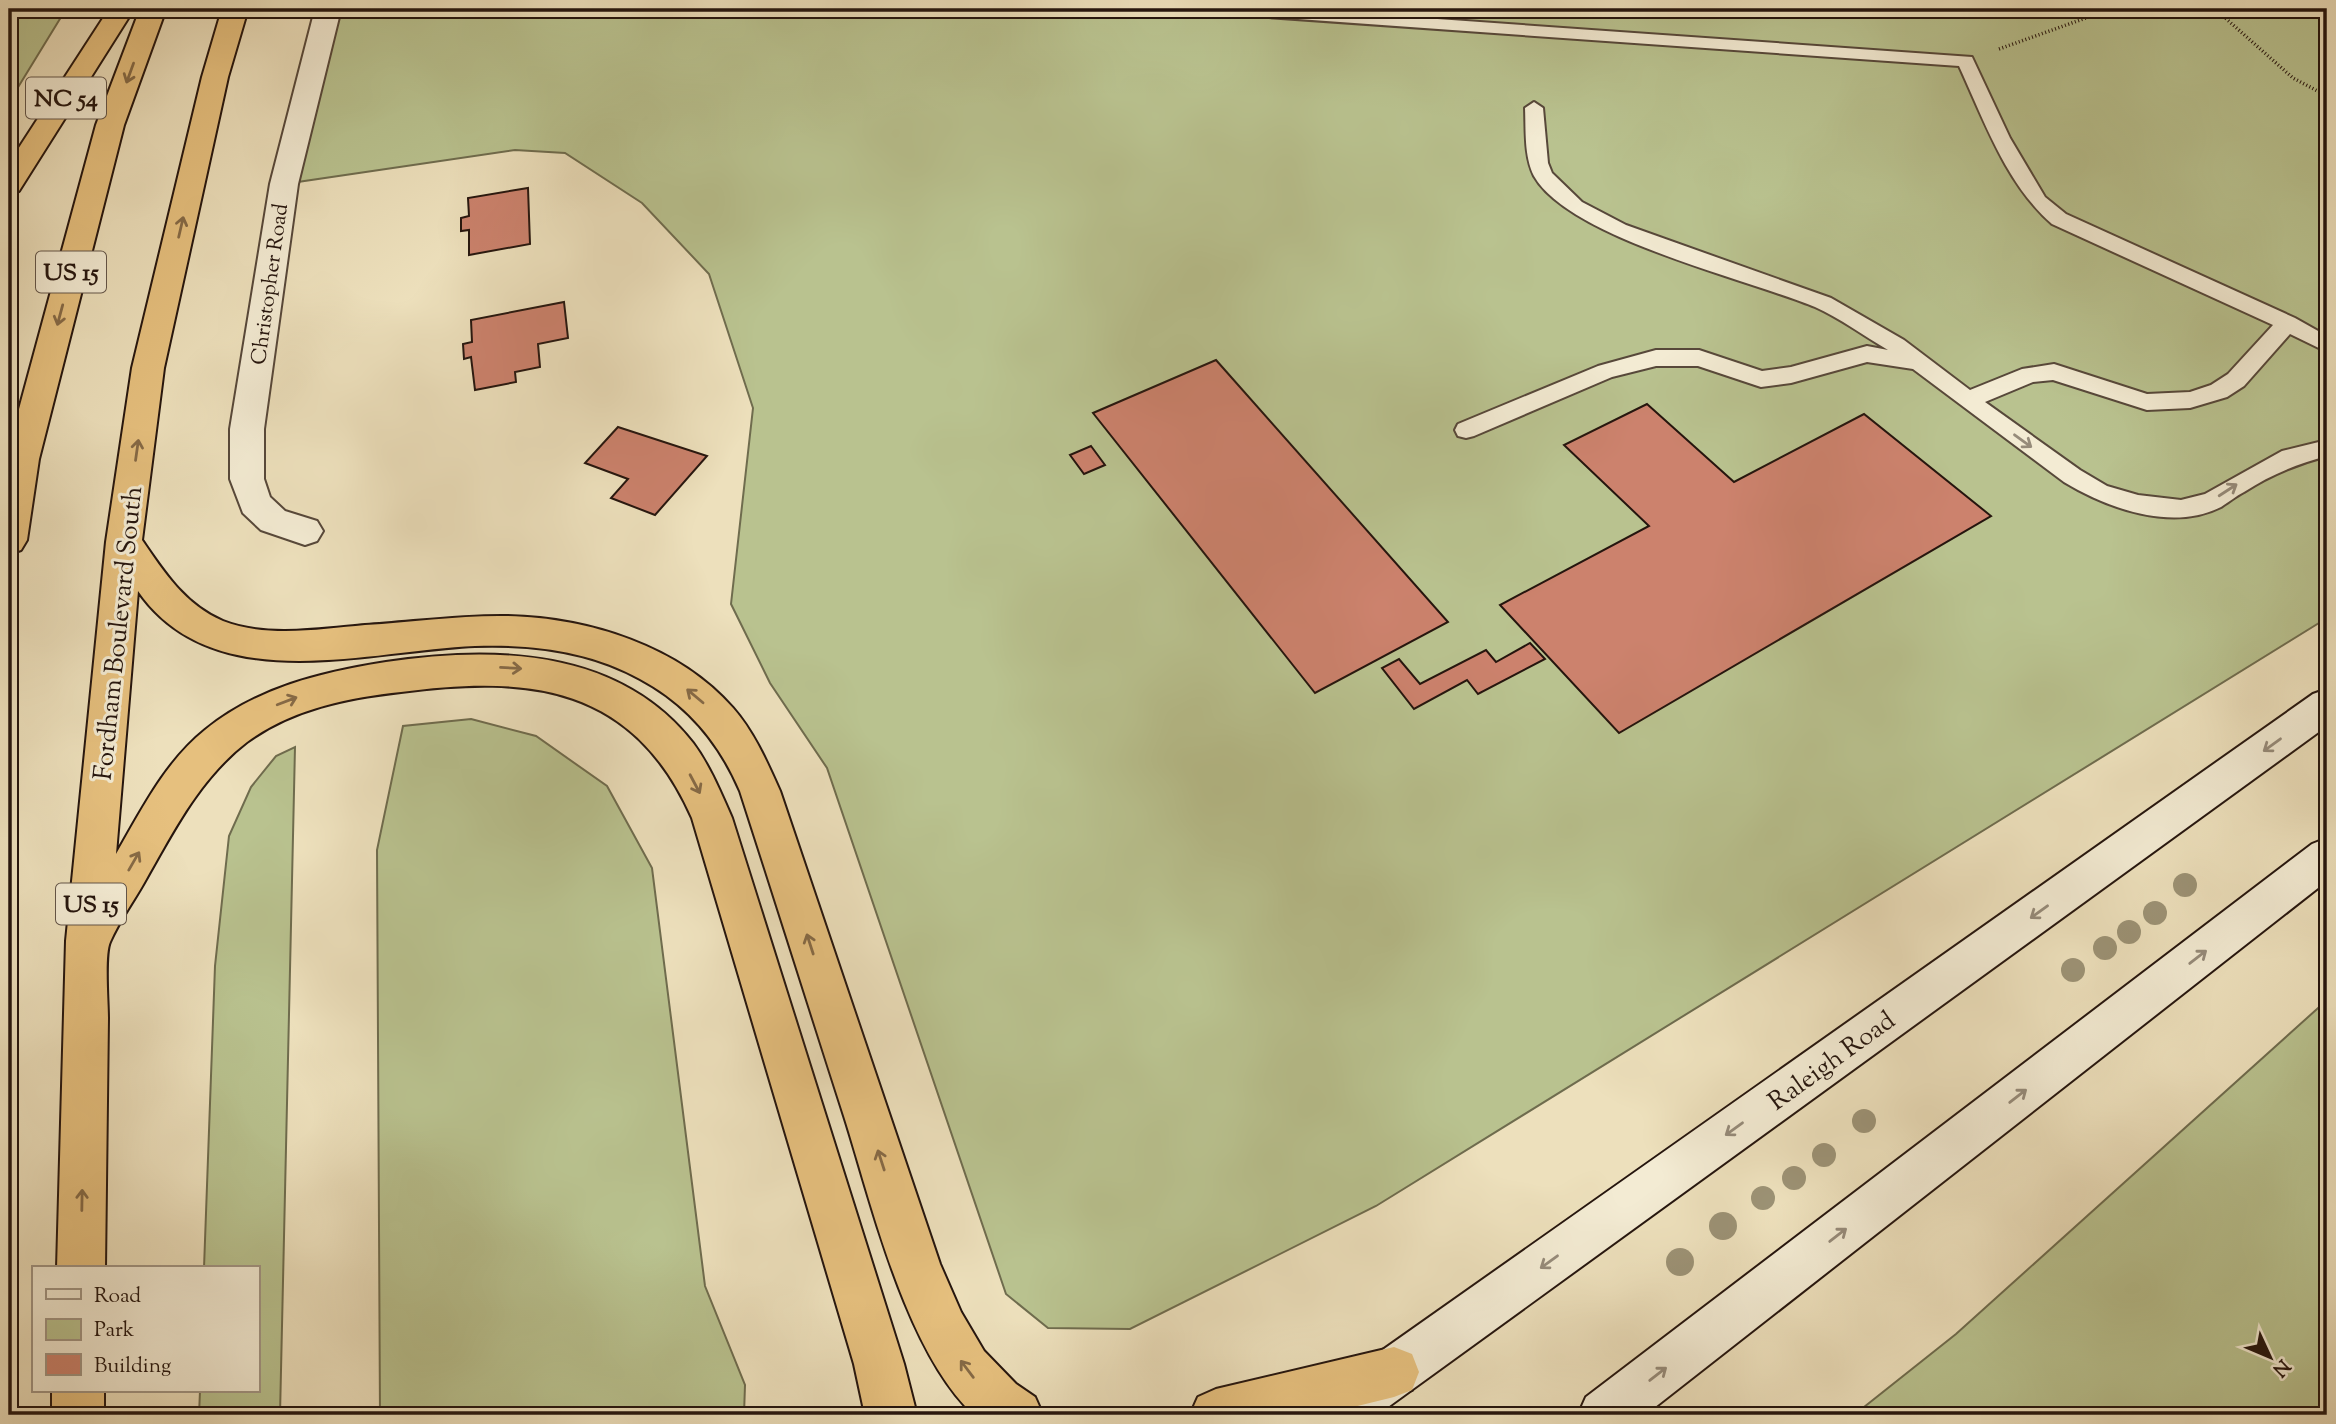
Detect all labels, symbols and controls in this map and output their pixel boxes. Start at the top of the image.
one-way arrow [122,61,135,83]
road number: NC 54 [26,78,106,118]
street label: Christopher Road [245,202,297,367]
one-way arrow [175,216,188,239]
road number: US 15 [36,251,106,292]
one-way arrow [53,303,66,326]
one-way arrow [2013,434,2032,449]
one-way arrow [130,439,143,462]
one-way arrow [2218,483,2237,498]
street label: Fordham Boulevard South [86,484,153,782]
one-way arrow [499,662,522,675]
one-way arrow [687,689,705,704]
one-way arrow [276,694,298,707]
one-way arrow [2263,738,2282,752]
one-way arrow [688,773,702,793]
one-way arrow [127,852,141,872]
road number: US 15 [56,884,126,924]
one-way arrow [2030,905,2049,919]
one-way arrow [803,933,815,955]
one-way arrow [2188,949,2207,964]
street label: Raleigh Road [1761,1003,1904,1121]
one-way arrow [2008,1088,2027,1103]
one-way arrow [1725,1122,1744,1136]
one-way arrow [874,1149,886,1171]
one-way arrow [75,1189,89,1212]
one-way arrow [1828,1227,1847,1242]
one-way arrow [1540,1254,1559,1269]
legend [32,1266,259,1392]
text: Road [94,1282,141,1312]
text: Park [94,1316,135,1346]
north arrow [2234,1322,2304,1392]
text: Building [94,1352,171,1382]
text: N [2265,1352,2295,1382]
one-way arrow [960,1360,975,1379]
one-way arrow [1648,1366,1666,1381]

